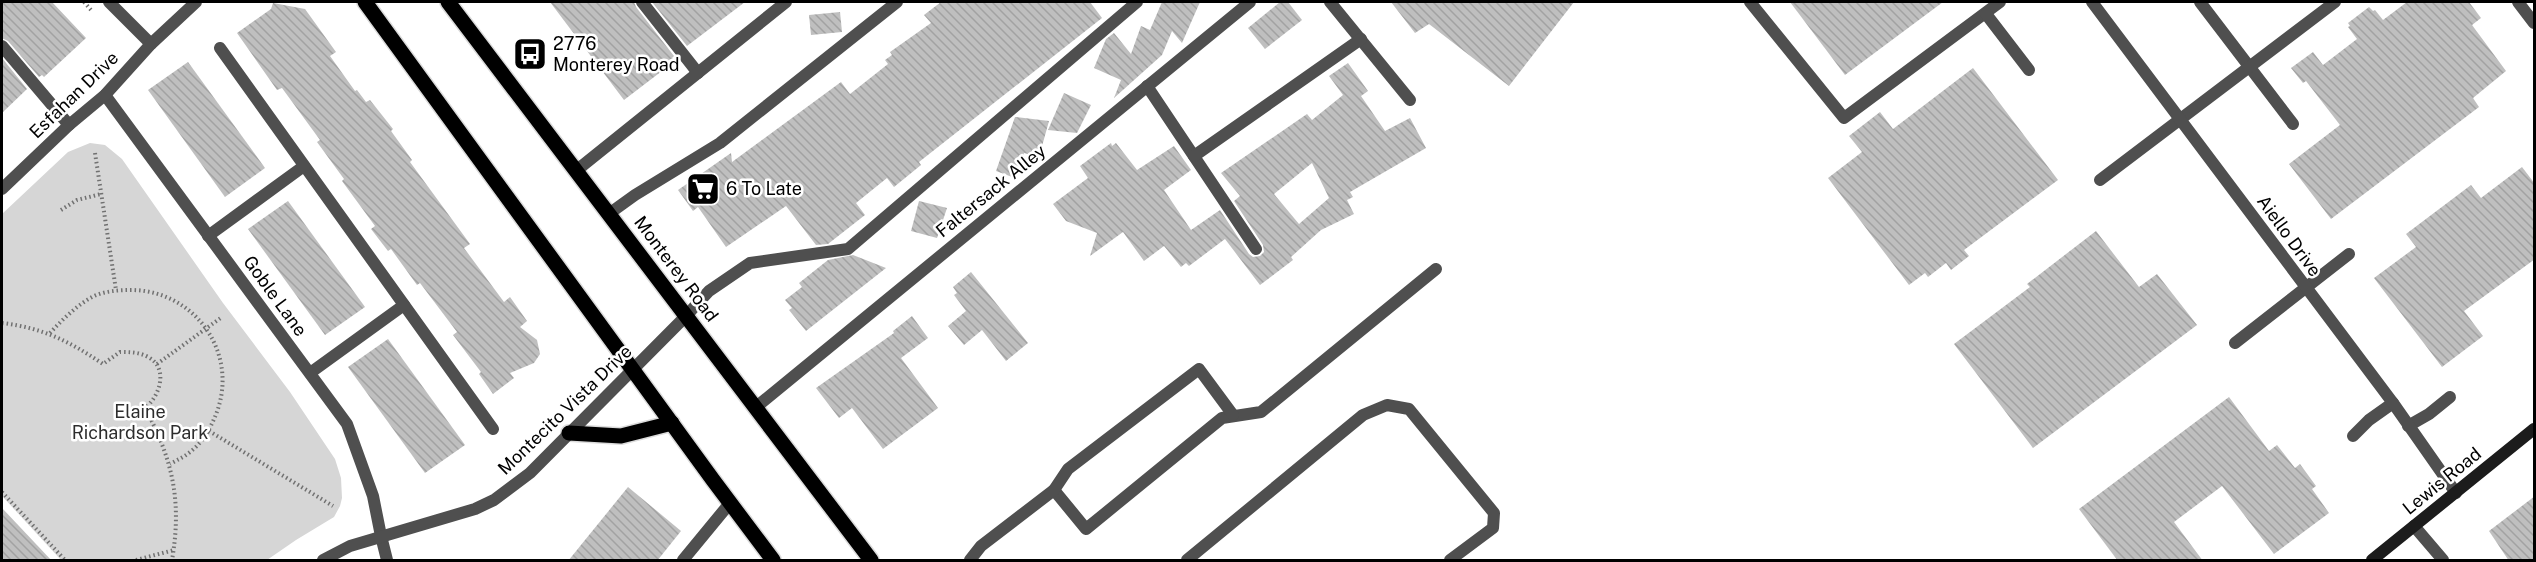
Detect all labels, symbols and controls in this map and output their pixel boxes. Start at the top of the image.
place label: 2776 Monterey Road [553,33,680,75]
bus stop icon: 2776 Monterey Road [512,36,548,72]
street label: Esfahan Drive [25,47,122,142]
street label: Faltersack Alley [932,140,1050,241]
supermarket icon: 6 To Late [685,171,721,207]
place label: 6 To Late [726,178,802,199]
street label: Aiello Drive [2253,191,2326,280]
street label: Monterey Road [630,212,723,326]
street label: Goble Lane [239,251,312,340]
street label: Montecito Vista Drive [493,340,636,479]
park label: Elaine Richardson Park [72,401,208,443]
street label: Lewis Road [2398,443,2485,519]

